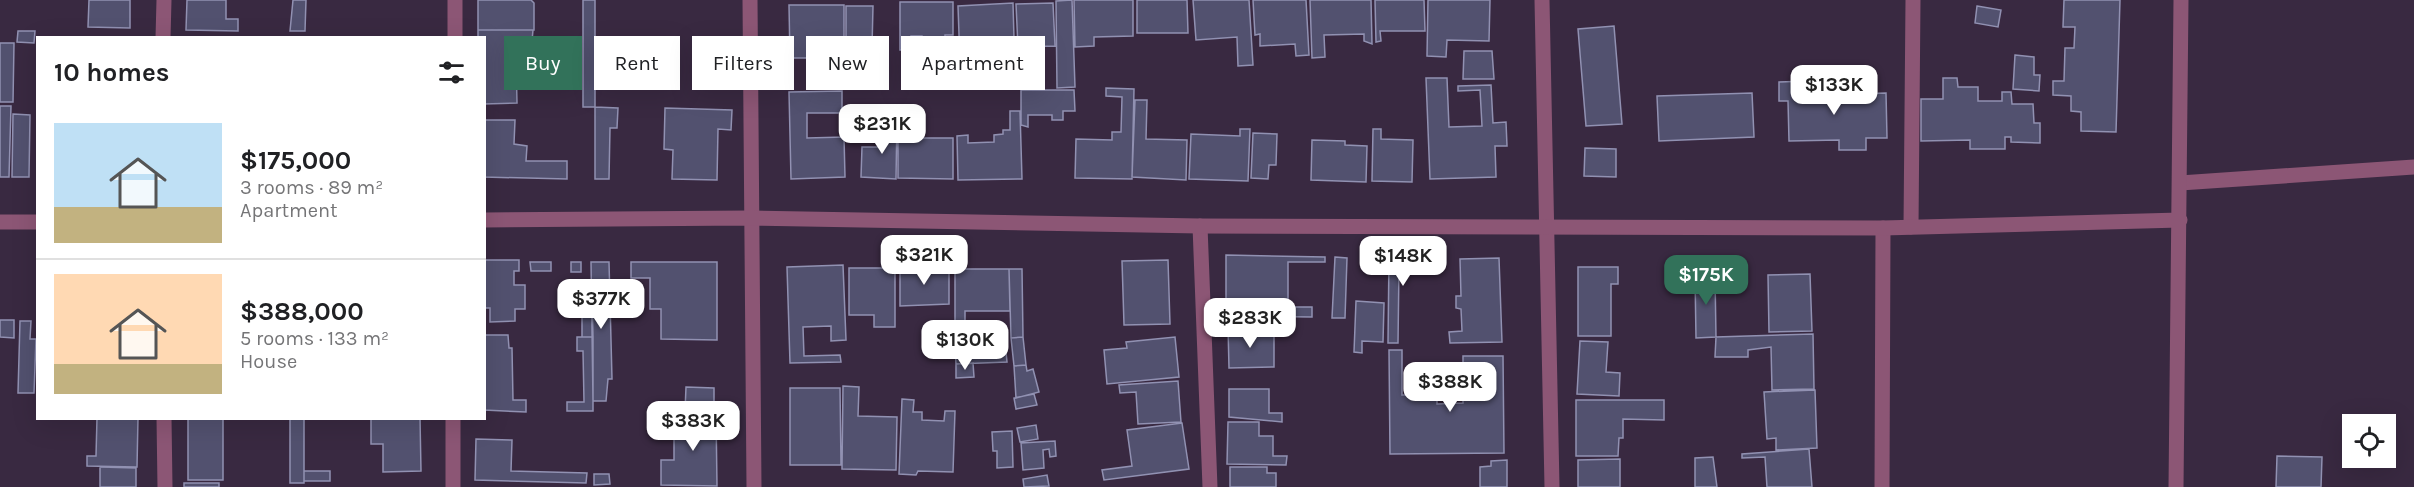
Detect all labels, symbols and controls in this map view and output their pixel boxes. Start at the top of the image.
chip: Buy [504,36,582,90]
chip: Rent [594,36,680,90]
chip: Filters [692,36,794,90]
chip: New [806,36,889,90]
chip: Apartment [901,36,1045,90]
icon: filters [435,56,468,89]
text: 10 homes [54,57,169,88]
pin: $133K [1792,65,1876,116]
text: $133K [1805,73,1863,96]
pin: $231K [840,104,924,155]
text: $231K [853,112,911,135]
text: $175,000 [240,145,351,176]
icon: home [102,147,174,219]
text: 3 rooms · 89 m² [240,176,383,199]
text: Apartment [240,199,338,222]
pin: $321K [882,235,966,286]
pin: $148K [1361,236,1445,287]
text: $321K [895,243,953,266]
text: $148K [1374,244,1432,267]
pin: $175K [1664,255,1748,306]
text: $175K [1678,263,1734,286]
pin: $377K [559,279,643,330]
text: $377K [571,287,631,310]
text: $388,000 [240,296,364,327]
icon: home [102,298,174,370]
pin: $283K [1208,298,1292,349]
text: $283K [1218,306,1282,329]
pin: $130K [923,320,1007,371]
text: 5 rooms · 133 m² [240,327,389,350]
text: $130K [935,328,995,351]
text: House [240,350,297,373]
pin: $388K [1408,362,1492,413]
text: $388K [1417,370,1483,393]
pin: $383K [651,401,735,452]
text: $383K [661,409,725,432]
map controls [2342,414,2396,468]
button: locate [2342,414,2396,468]

